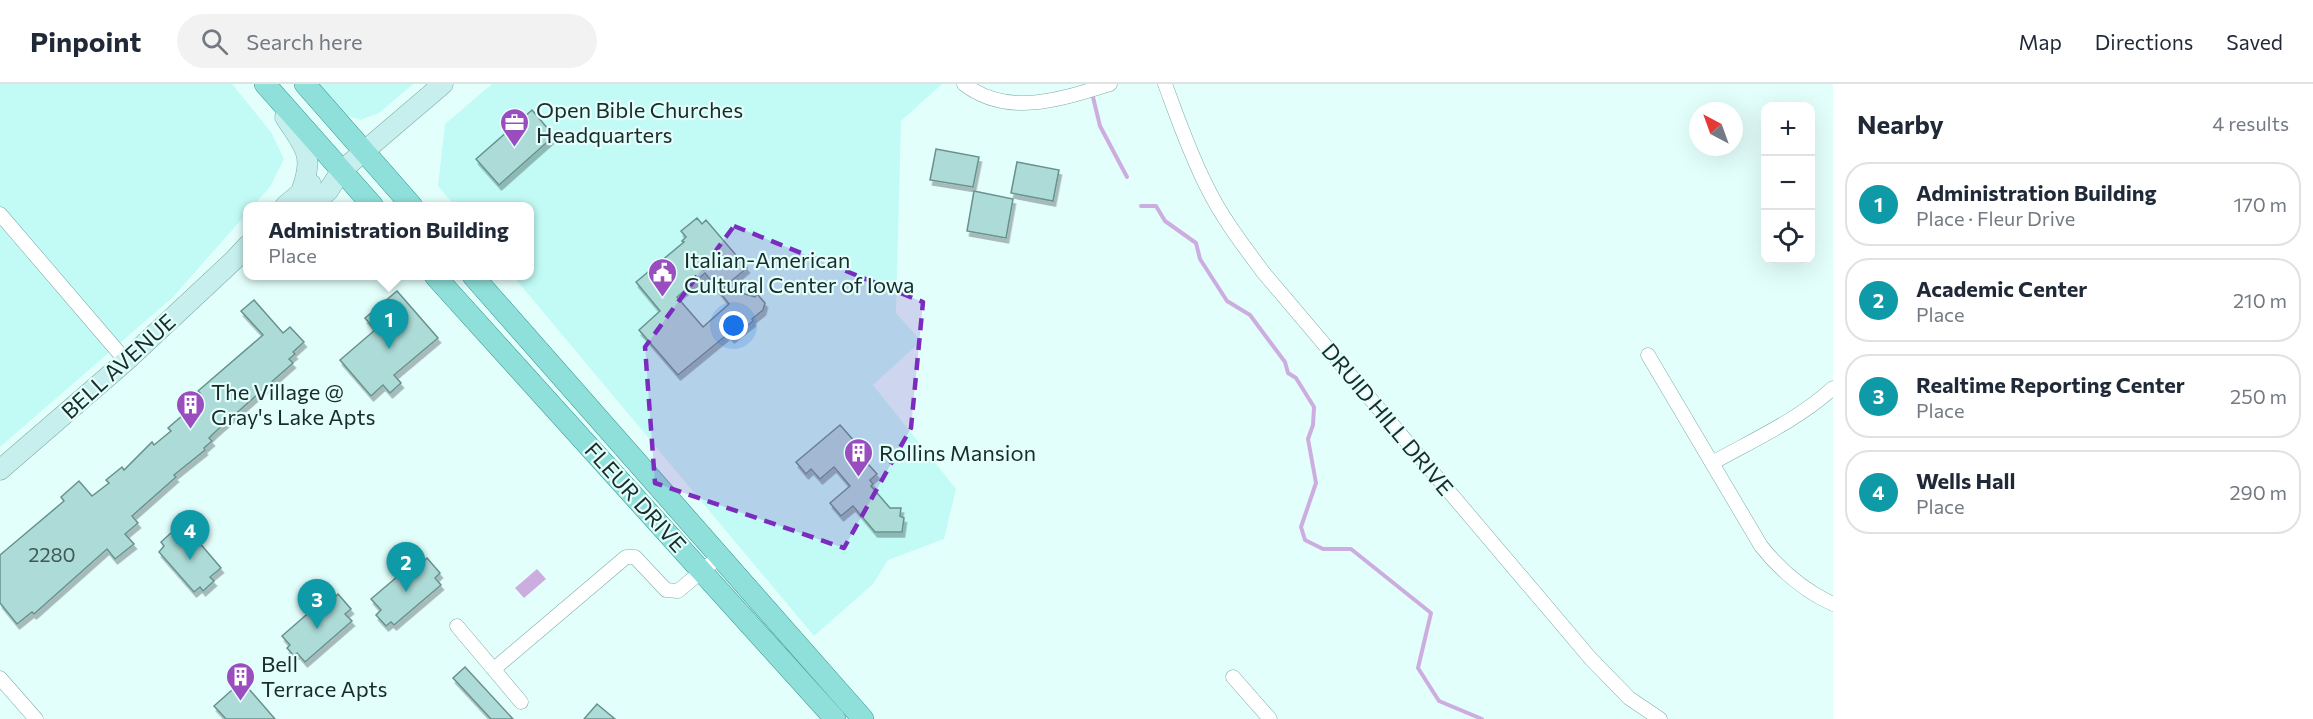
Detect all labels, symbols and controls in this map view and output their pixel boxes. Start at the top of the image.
search box [177,14,597,68]
text: Pinpoint [30,24,141,58]
icon: search [198,25,231,58]
text: Search here [246,28,363,55]
text: Map [2019,29,2062,54]
text: Directions [2095,29,2193,54]
text: Saved [2226,29,2283,54]
place label: Open Bible Churches Headquarters [536,96,743,148]
north arrow [1689,102,1743,156]
map controls [1761,102,1815,264]
button: + [1761,102,1815,156]
office icon: Open Bible Churches Headquarters [499,106,531,148]
text: Nearby [1857,108,1944,139]
text: 4 results [2212,111,2289,135]
button: − [1761,156,1815,210]
text: Administration Building [1916,179,2157,206]
text: 1 [1874,192,1883,216]
text: 170 m [2234,192,2287,216]
popup [243,202,534,280]
text: Place · Fleur Drive [1916,206,2075,230]
button: locate [1761,210,1815,264]
text: Administration Building [268,216,509,243]
text: Place [268,243,317,267]
place label: Italian-American Cultural Center of Iowa [684,246,915,298]
public building icon: Italian-American Cultural Center of Iowa [647,256,679,298]
text: Academic Center [1916,275,2087,302]
text: 2 [1873,288,1884,312]
text: 210 m [2233,288,2287,312]
pin: 1 [370,300,408,349]
text: Place [1916,302,1965,326]
street label: BELL AVENUE [55,308,181,424]
your location [719,311,748,340]
street label: DRUID HILL DRIVE [1316,337,1460,501]
text: Realtime Reporting Center [1916,371,2185,398]
place label: The Village @ Gray's Lake Apts [211,378,375,430]
text: 3 [1873,384,1884,408]
text: 250 m [2230,384,2287,408]
building icon: The Village @ Gray's Lake Apts [174,388,206,430]
text: Place [1916,398,1965,422]
street label: FLEUR DRIVE [580,436,692,558]
building icon: Rollins Mansion [842,436,874,478]
place label: Rollins Mansion [879,439,1036,466]
text: Wells Hall [1916,467,2016,494]
text: 4 [1872,480,1885,504]
text: 290 m [2229,480,2287,504]
text: Place [1916,494,1965,518]
pin: 4 [170,510,210,560]
house number: 2280 [28,542,76,566]
pin: 2 [386,542,426,592]
pin: 3 [298,580,336,629]
place label: Bell Terrace Apts [261,650,388,702]
building icon: Bell Terrace Apts [224,660,256,702]

